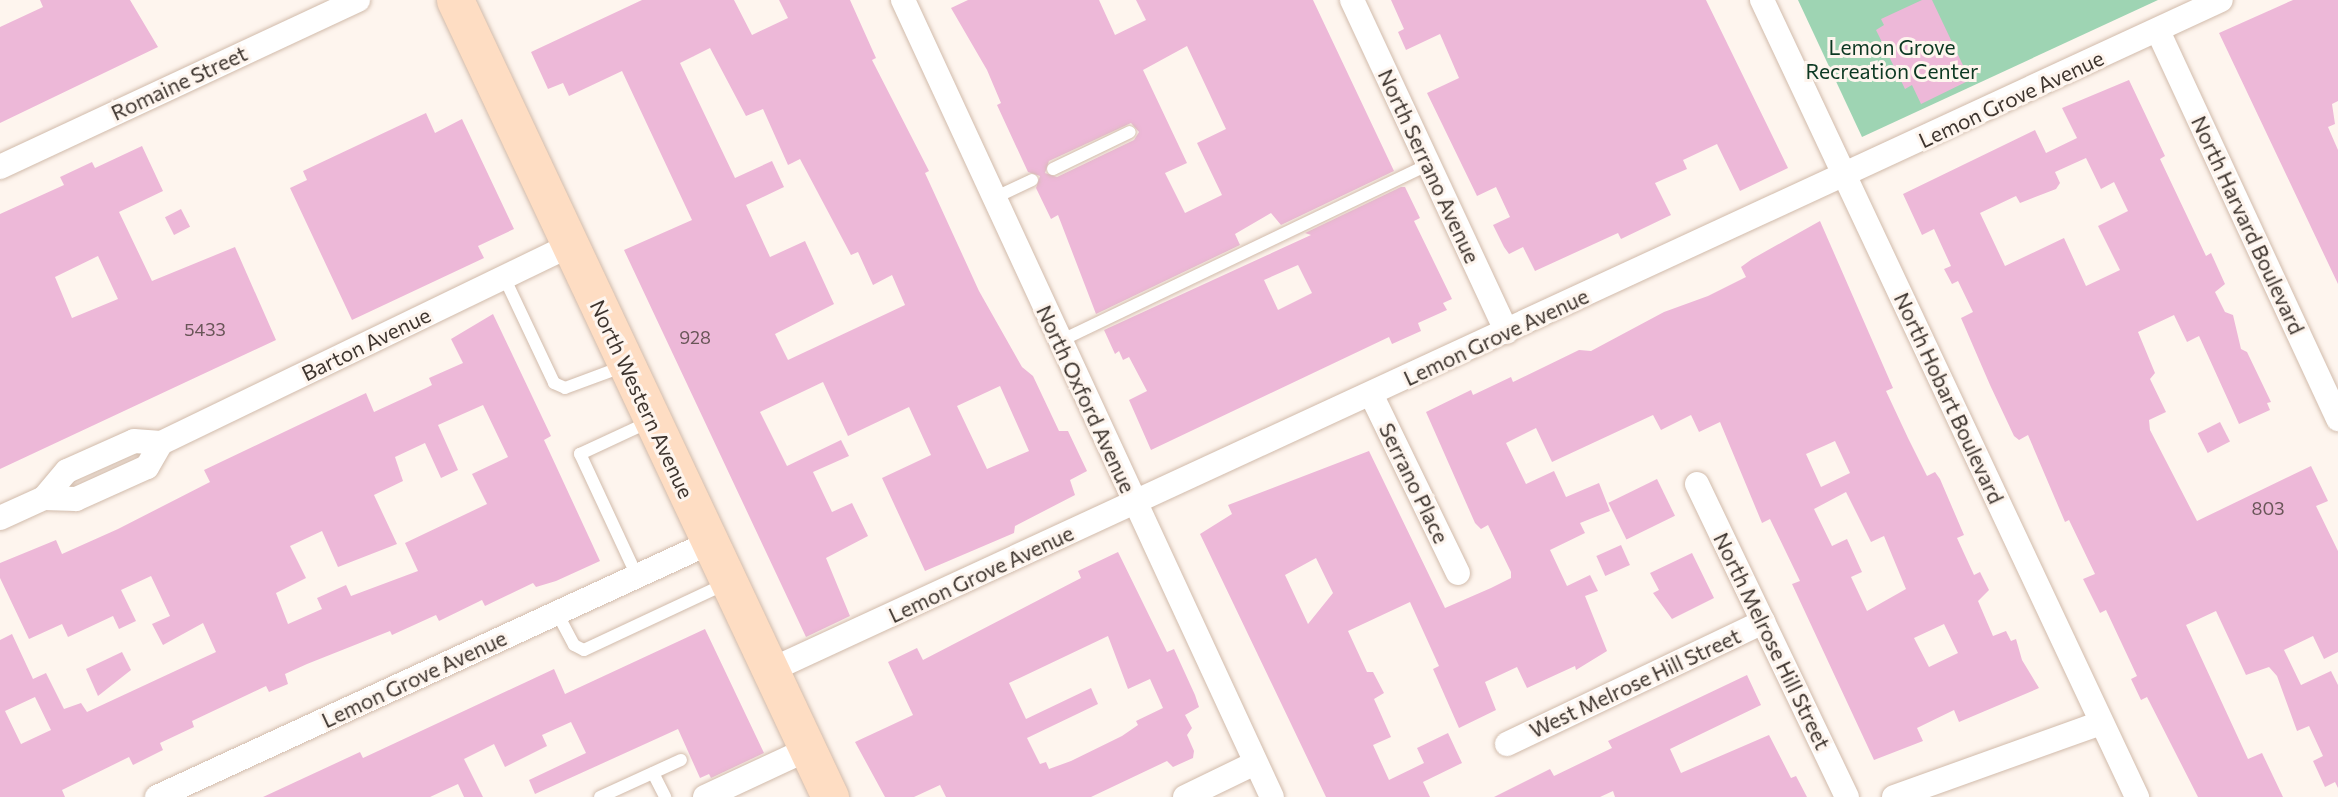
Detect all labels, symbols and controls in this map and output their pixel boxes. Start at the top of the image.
park label: Lemon Grove Recreation Center [1806,34,1978,84]
street label: Romaine Street [107,40,251,126]
street label: Lemon Grove Avenue [1915,45,2107,153]
street label: North Serrano Avenue [1373,65,1485,267]
street label: North Harvard Boulevard [2186,112,2310,338]
street label: Lemon Grove Avenue [1400,283,1592,391]
street label: North Hobart Boulevard [1889,289,2009,507]
street label: North Western Avenue [585,296,699,502]
street label: North Oxford Avenue [1031,301,1141,497]
street label: Barton Avenue [298,302,434,386]
house number: 5433 [184,318,226,340]
house number: 928 [679,326,711,348]
street label: Serrano Place [1374,419,1454,547]
house number: 803 [2252,497,2284,519]
street label: Lemon Grove Avenue [885,520,1077,628]
street label: North Melrose Hill Street [1708,528,1836,754]
street label: West Melrose Hill Street [1526,623,1744,743]
street label: Lemon Grove Avenue [318,625,510,733]

